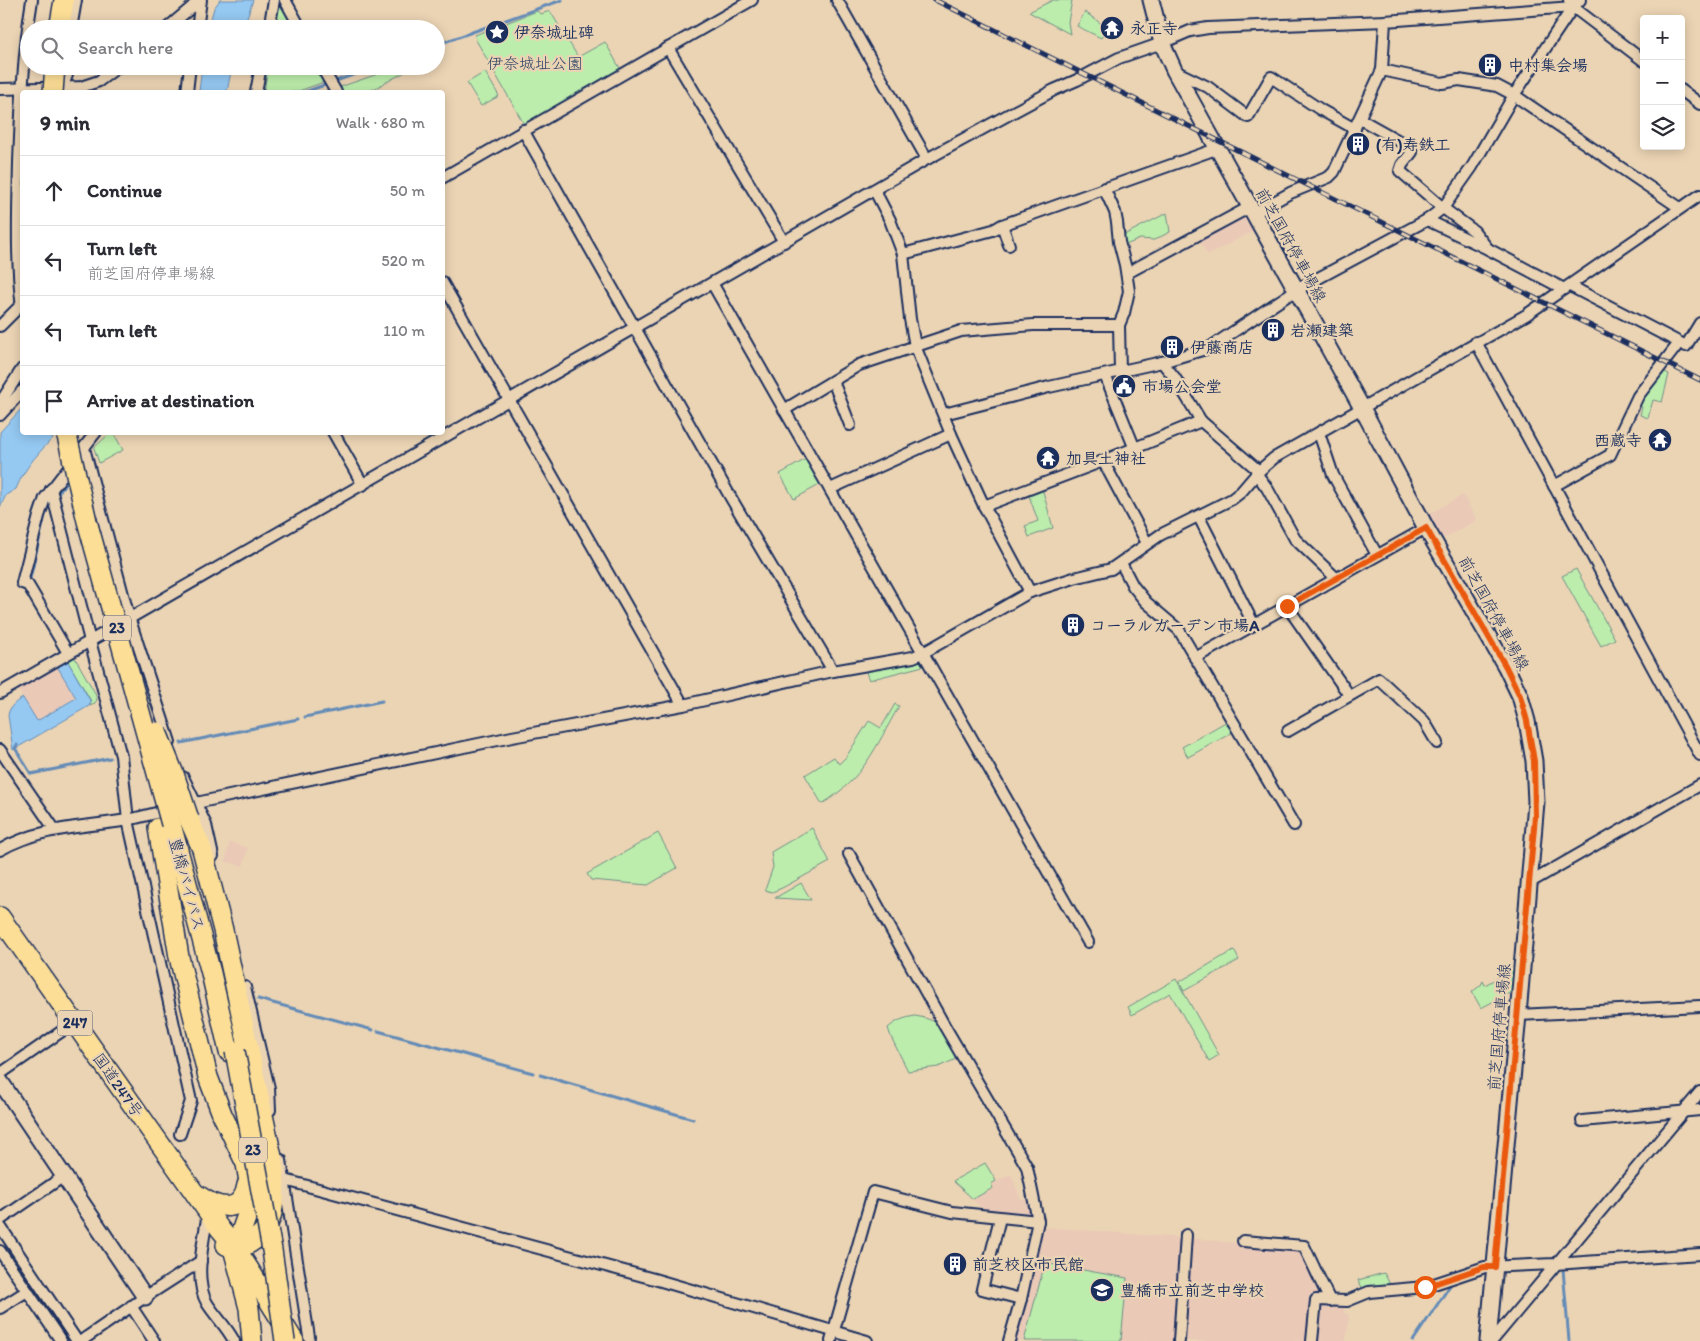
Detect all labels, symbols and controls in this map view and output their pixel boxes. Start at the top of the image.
temple icon: 永正寺 [1099,15,1125,41]
map controls [1640,15,1685,150]
button: + [1640,15,1685,60]
place icon: 伊奈城址碑 [484,19,510,45]
place label: 永正寺 [1130,19,1178,38]
search box [20,20,445,75]
place label: 伊奈城址碑 [514,23,594,42]
icon: search [38,34,66,62]
text: Search here [78,36,173,59]
building icon: 中村集会場 [1477,52,1503,78]
park label: 伊奈城址公園 [487,54,583,73]
place label: 中村集会場 [1508,56,1588,75]
button: − [1640,60,1685,105]
button: layers [1640,105,1685,150]
text: 9 min [40,110,90,135]
text: Walk · 680 m [336,113,425,132]
building icon: (有)寿鉄工 [1345,131,1371,157]
place label: (有)寿鉄工 [1376,135,1450,155]
icon: ahead [40,177,68,205]
text: Continue [87,179,162,202]
text: 50 m [390,181,425,200]
street label: 前芝国府停車場線 [1252,184,1330,306]
text: Turn left [87,237,157,260]
icon: left [40,247,68,275]
text: 520 m [381,251,425,270]
text: 前芝国府停車場線 [87,264,215,283]
icon: left [40,317,68,345]
building icon: 岩瀬建築 [1260,317,1286,343]
text: Turn left [87,319,157,342]
text: 110 m [383,321,425,340]
place label: 岩瀬建築 [1290,321,1354,340]
building icon: 伊藤商店 [1159,334,1185,360]
place label: 伊藤商店 [1190,338,1254,357]
public building icon: 市場公会堂 [1111,373,1137,399]
place label: 市場公会堂 [1142,377,1222,396]
icon: arrive [40,387,68,415]
text: Arrive at destination [87,389,254,412]
temple icon: 西蔵寺 [1647,427,1673,453]
place label: 西蔵寺 [1594,431,1642,450]
temple icon: 加具土神社 [1035,445,1061,471]
place label: 加具土神社 [1066,449,1146,468]
street label: 前芝国府停車場線 [1455,552,1533,674]
route end [1276,595,1299,618]
building icon: コーラルガーデン市場A [1060,612,1086,638]
road number: 23 [103,616,131,640]
place label: コーラルガーデン市場A [1090,616,1260,635]
street label: 豊橋バイパス [165,835,209,933]
street label: 前芝国府停車場線 [1484,962,1514,1092]
road number: 247 [58,1010,92,1036]
street label: 国道247号 [89,1049,147,1121]
road number: 23 [239,1138,267,1162]
building icon: 前芝校区市民館 [942,1251,968,1277]
place label: 前芝校区市民館 [972,1255,1084,1274]
route start [1414,1276,1437,1299]
school or university icon: 豊橋市立前芝中学校 [1089,1277,1115,1303]
place label: 豊橋市立前芝中学校 [1120,1281,1264,1300]

